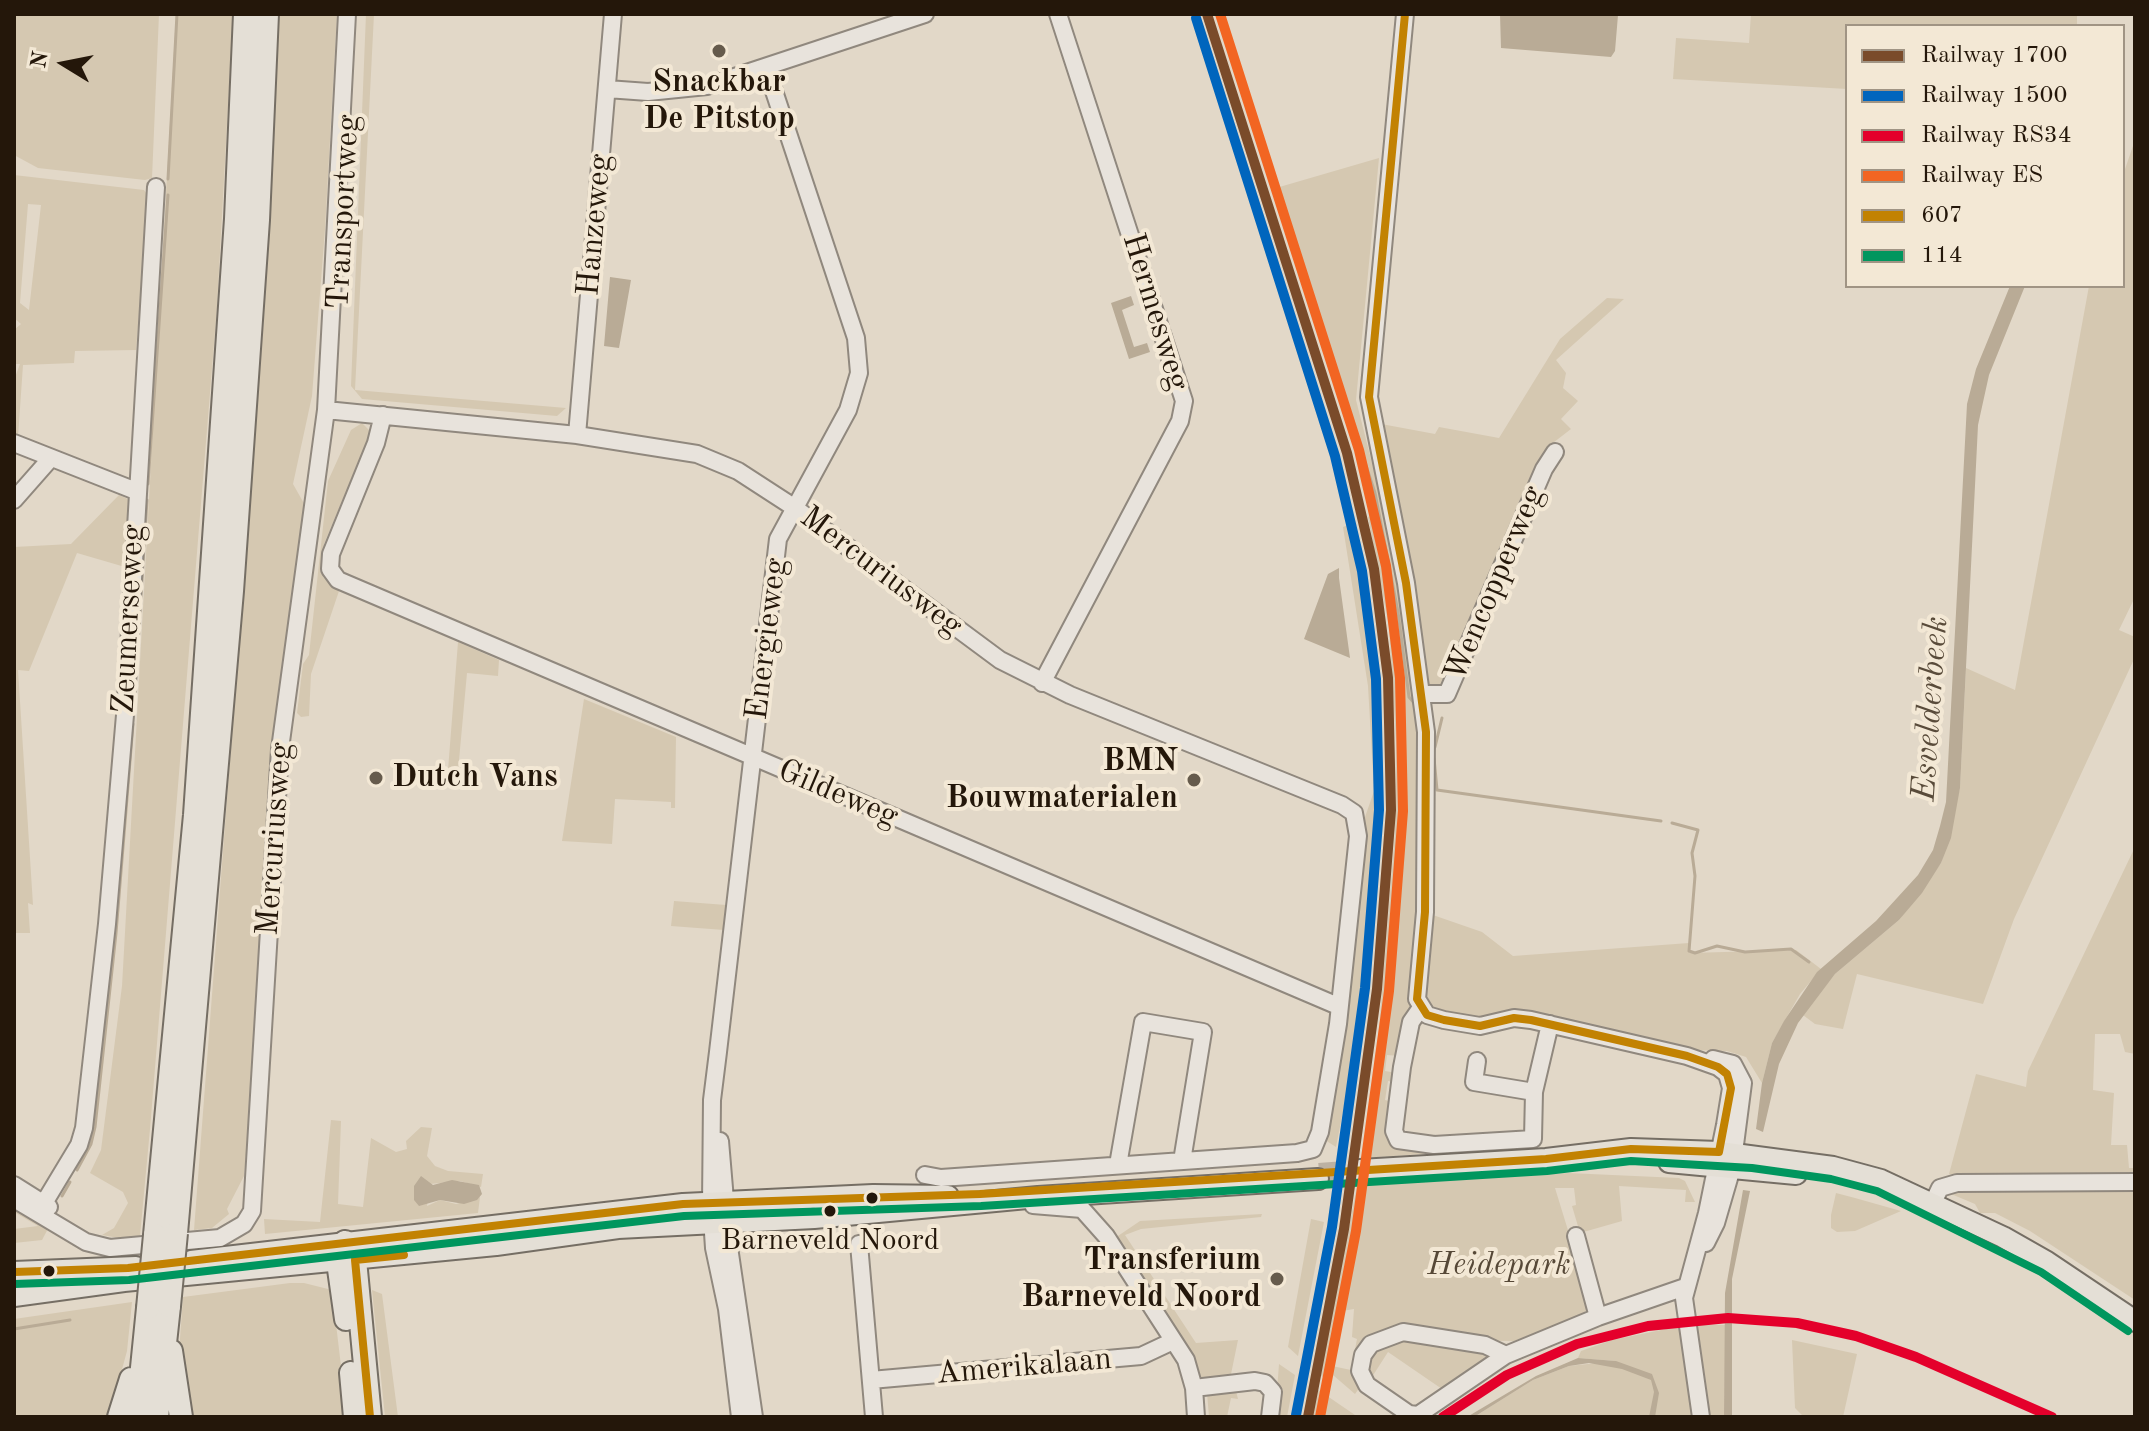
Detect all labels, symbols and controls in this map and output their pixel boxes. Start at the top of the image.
north arrow [24,24,104,104]
legend [1845,24,2125,288]
marker: Snackbar De Pitstop [710,42,728,60]
text: Railway 1700 [1921,44,2067,68]
text: N [28,50,53,70]
place label: Snackbar De Pitstop [643,64,795,139]
text: Railway 1500 [1921,84,2067,108]
street label: Transportweg [320,114,368,310]
text: Railway RS34 [1921,124,2072,148]
street label: Hanzeweg [570,152,620,298]
text: Railway ES [1921,164,2043,188]
text: 607 [1921,204,1963,228]
street label: Hermesweg [1113,229,1197,395]
text: 114 [1921,244,1963,268]
street label: Wencopperweg [1436,480,1554,688]
street label: Mercuriusweg [792,498,970,646]
street label: Zeumerseweg [105,523,153,715]
street label: Energieweg [738,556,796,722]
water label: Esvelderbeek [1904,615,1958,803]
street label: Mercuriusweg [249,741,301,937]
place label: BMN Bouwmaterialen [946,743,1178,818]
street label: Gildeweg [772,752,904,836]
place label: Dutch Vans [392,759,558,797]
marker: Dutch Vans [367,769,385,787]
marker: BMN Bouwmaterialen [1185,771,1203,789]
unlabelled marker [864,1190,880,1206]
marker: Barneveld Noord [822,1203,838,1219]
place label: Barneveld Noord [720,1223,940,1259]
place label: Transferium Barneveld Noord [1021,1242,1261,1317]
park label: Heidepark [1427,1247,1571,1285]
unlabelled marker [41,1263,57,1279]
marker: Transferium Barneveld Noord [1268,1270,1286,1288]
street label: Amerikalaan [935,1340,1113,1394]

